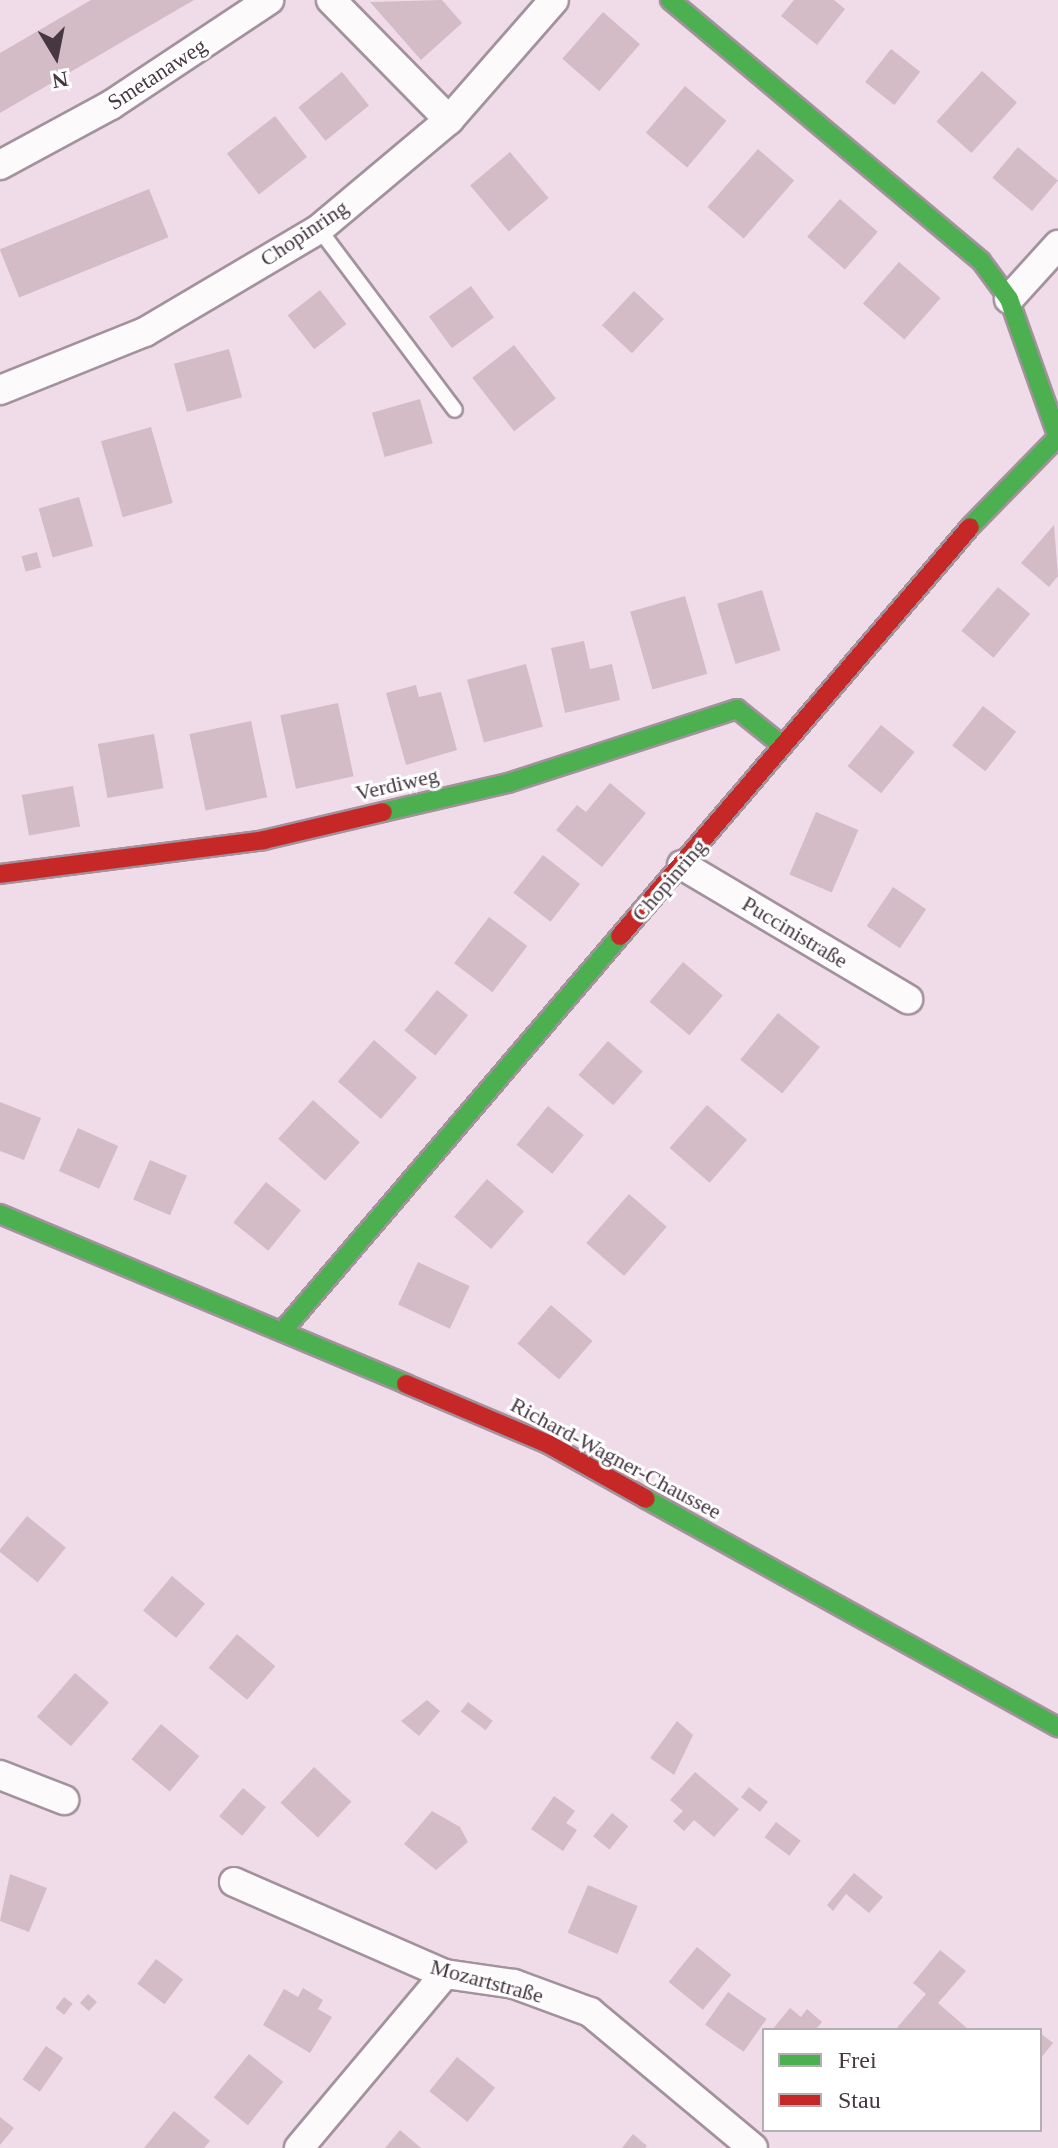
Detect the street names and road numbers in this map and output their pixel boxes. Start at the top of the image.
street label: Smetanaweg [103,32,211,116]
street label: Chopinring [255,194,353,272]
street label: Verdiweg [353,762,441,806]
street label: Chopinring [626,834,712,926]
street label: Puccinistraße [737,890,853,974]
street label: Richard-Wagner-Chaussee [506,1391,726,1525]
street label: Mozartstraße [428,1953,546,2009]

